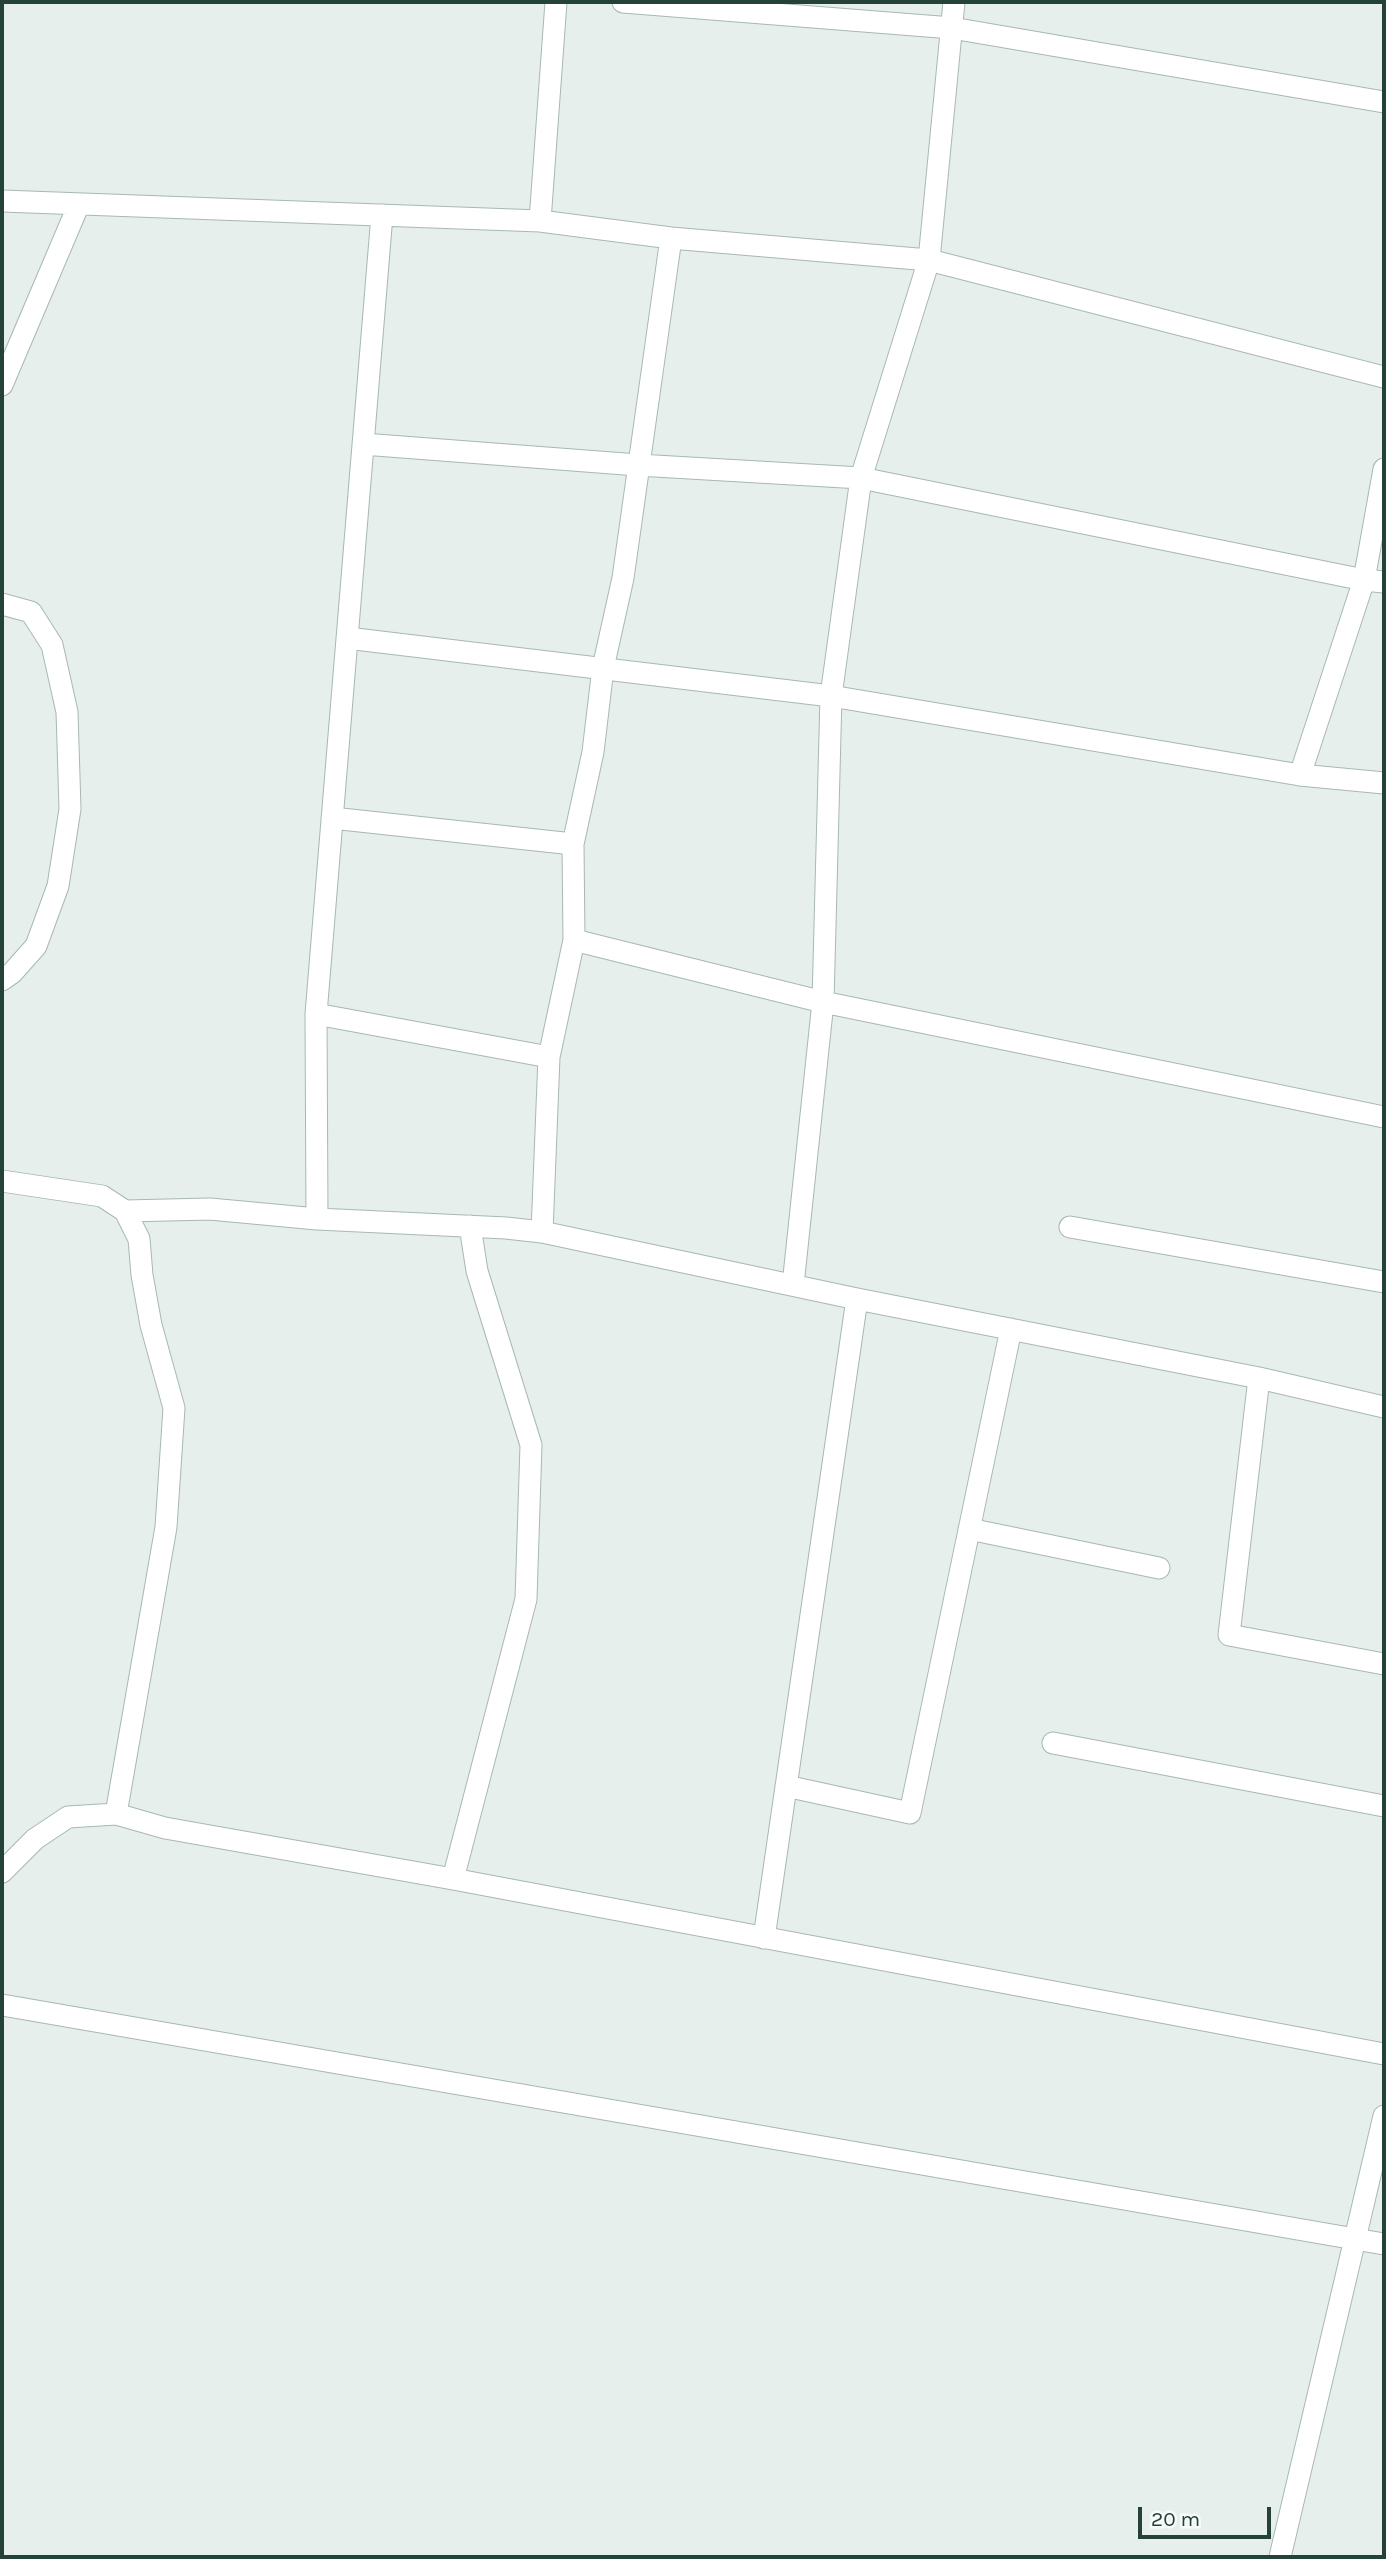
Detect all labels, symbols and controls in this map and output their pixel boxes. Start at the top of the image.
scale bar [1141,2492,1274,2536]
text: 20 m [1151,2507,1200,2531]

